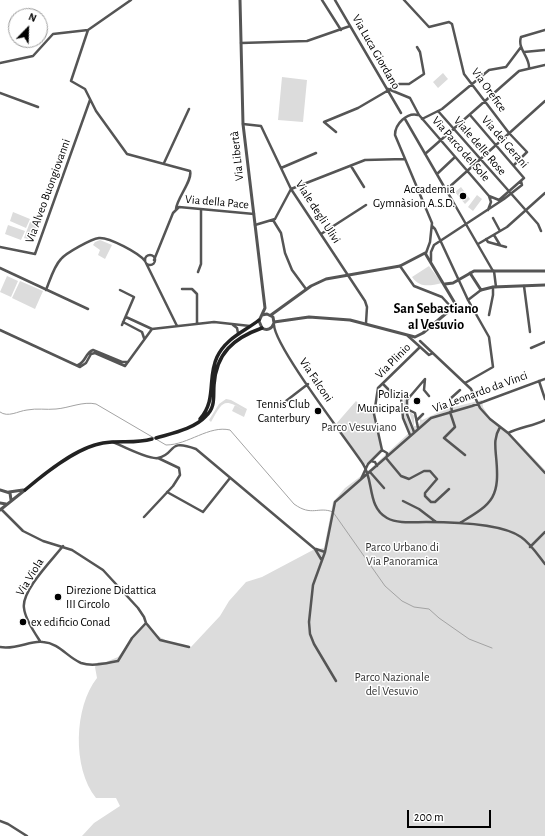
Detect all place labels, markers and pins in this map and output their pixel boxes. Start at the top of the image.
place label: Accademia Gymnàsion A.S.D. [373,182,455,210]
marker: Accademia Gymnàsion A.S.D. [458,191,468,201]
place label: Polizia Municipale [357,387,409,415]
marker: Polizia Municipale [412,396,422,406]
place label: Tennis Club Canterbury [256,397,310,425]
marker: Tennis Club Canterbury [313,406,323,416]
place label: Direzione Didattica III Circolo [66,583,156,611]
marker: Direzione Didattica III Circolo [53,592,63,602]
place label: ex edificio Conad [31,615,110,629]
marker: ex edificio Conad [18,617,28,627]

